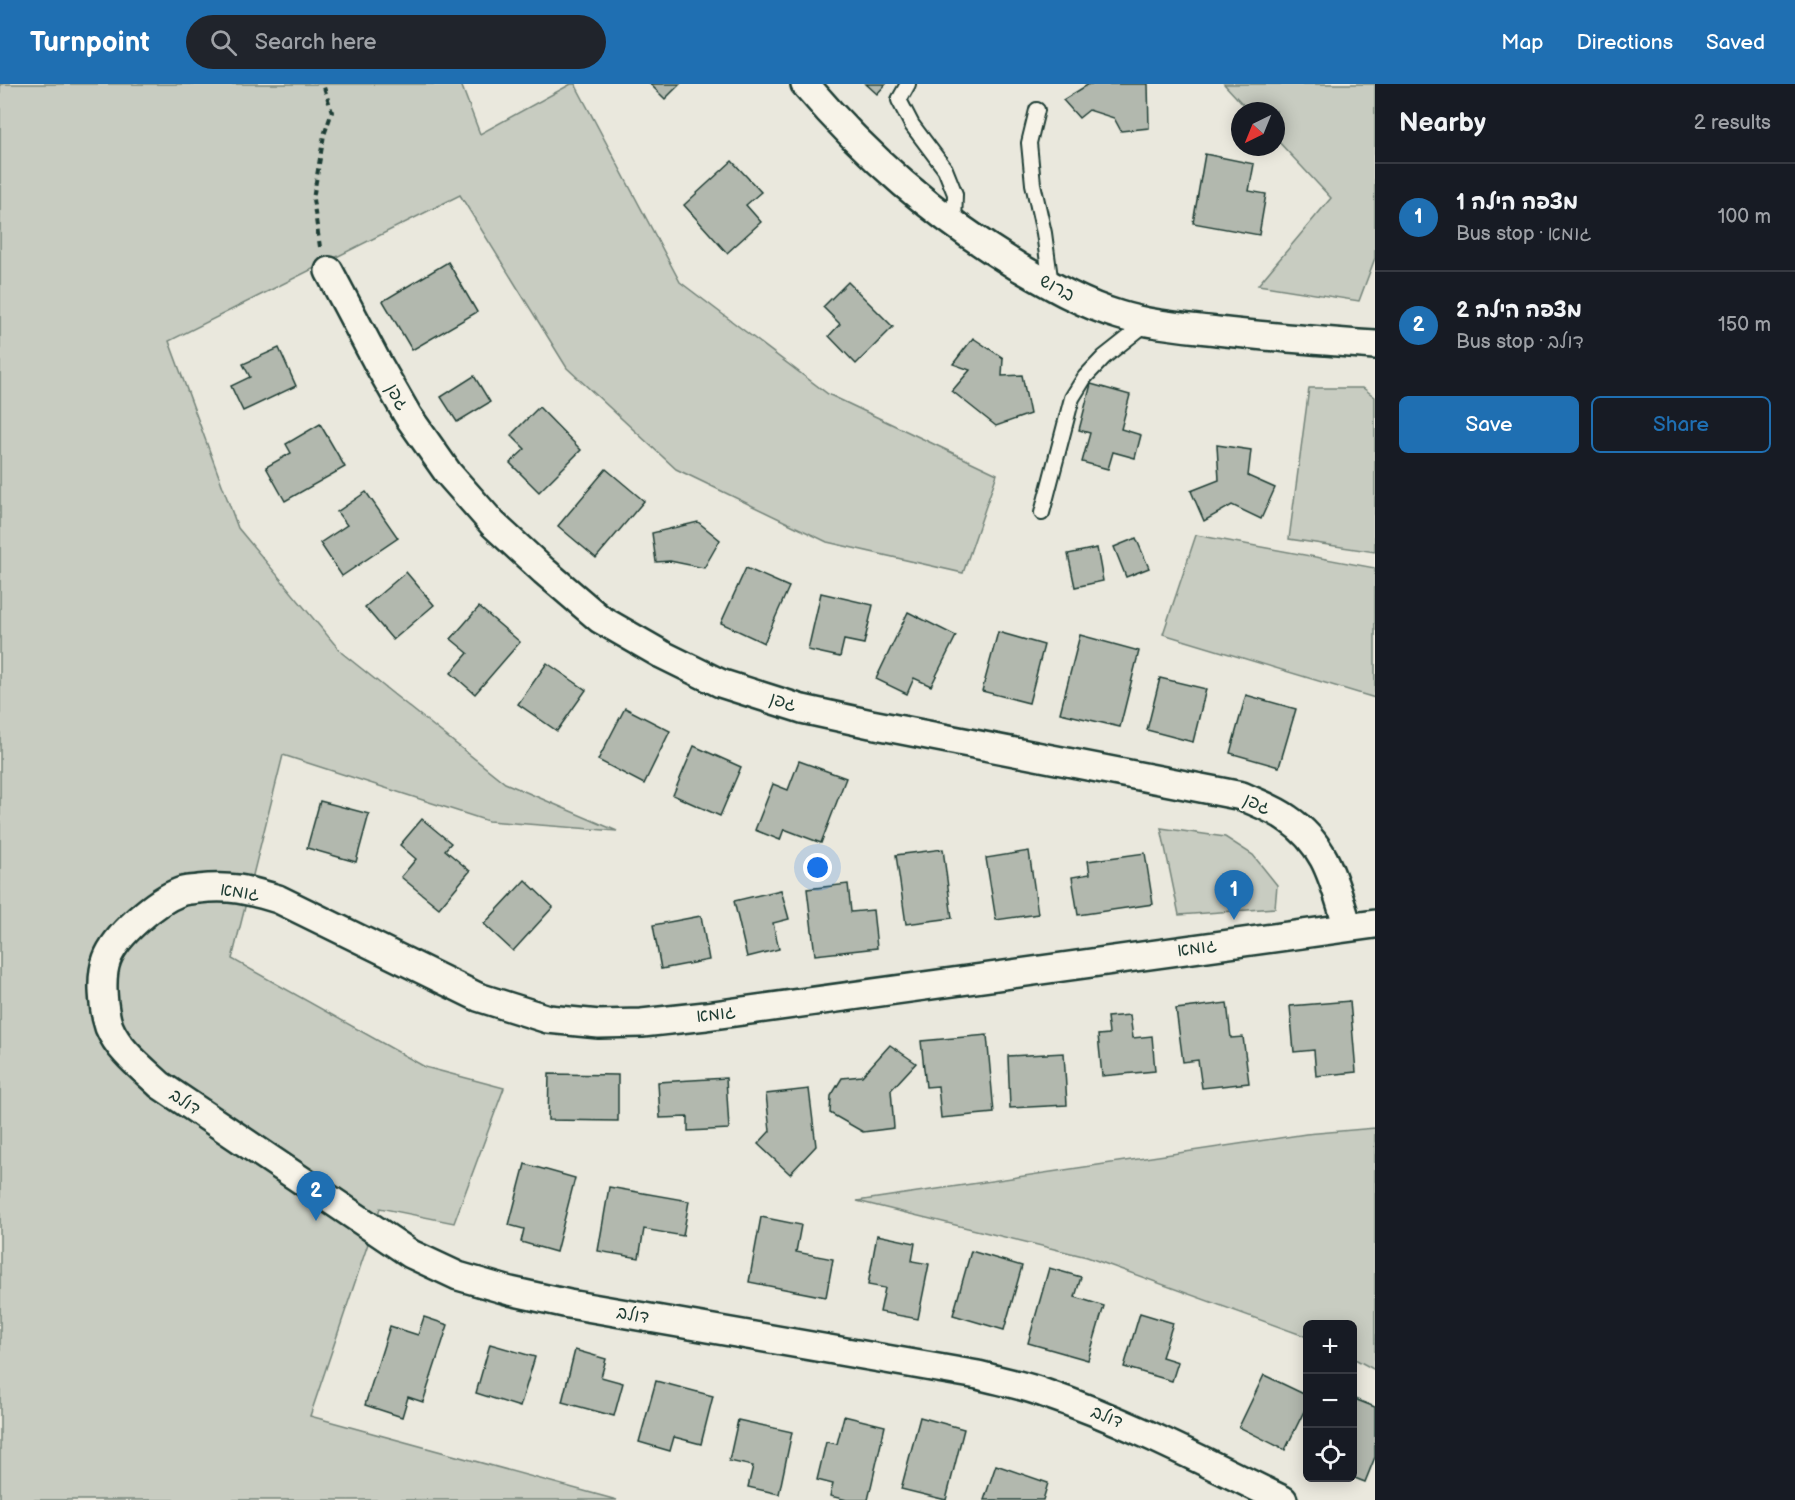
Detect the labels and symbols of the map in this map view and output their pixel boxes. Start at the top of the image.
north arrow [1231,102,1285,156]
street label: ברוש [1036,270,1078,306]
street label: גפן [381,380,413,414]
street label: גפן [767,688,799,716]
street label: גפן [1240,789,1274,819]
your location [803,853,832,882]
pin: 1 [1214,870,1254,920]
street label: גומא [219,879,261,905]
street label: גומא [1176,935,1218,961]
street label: גומא [695,1001,737,1027]
street label: דולב [166,1084,204,1120]
pin: 2 [296,1172,336,1221]
street label: דולב [615,1302,651,1328]
street label: דולב [1088,1401,1126,1433]

